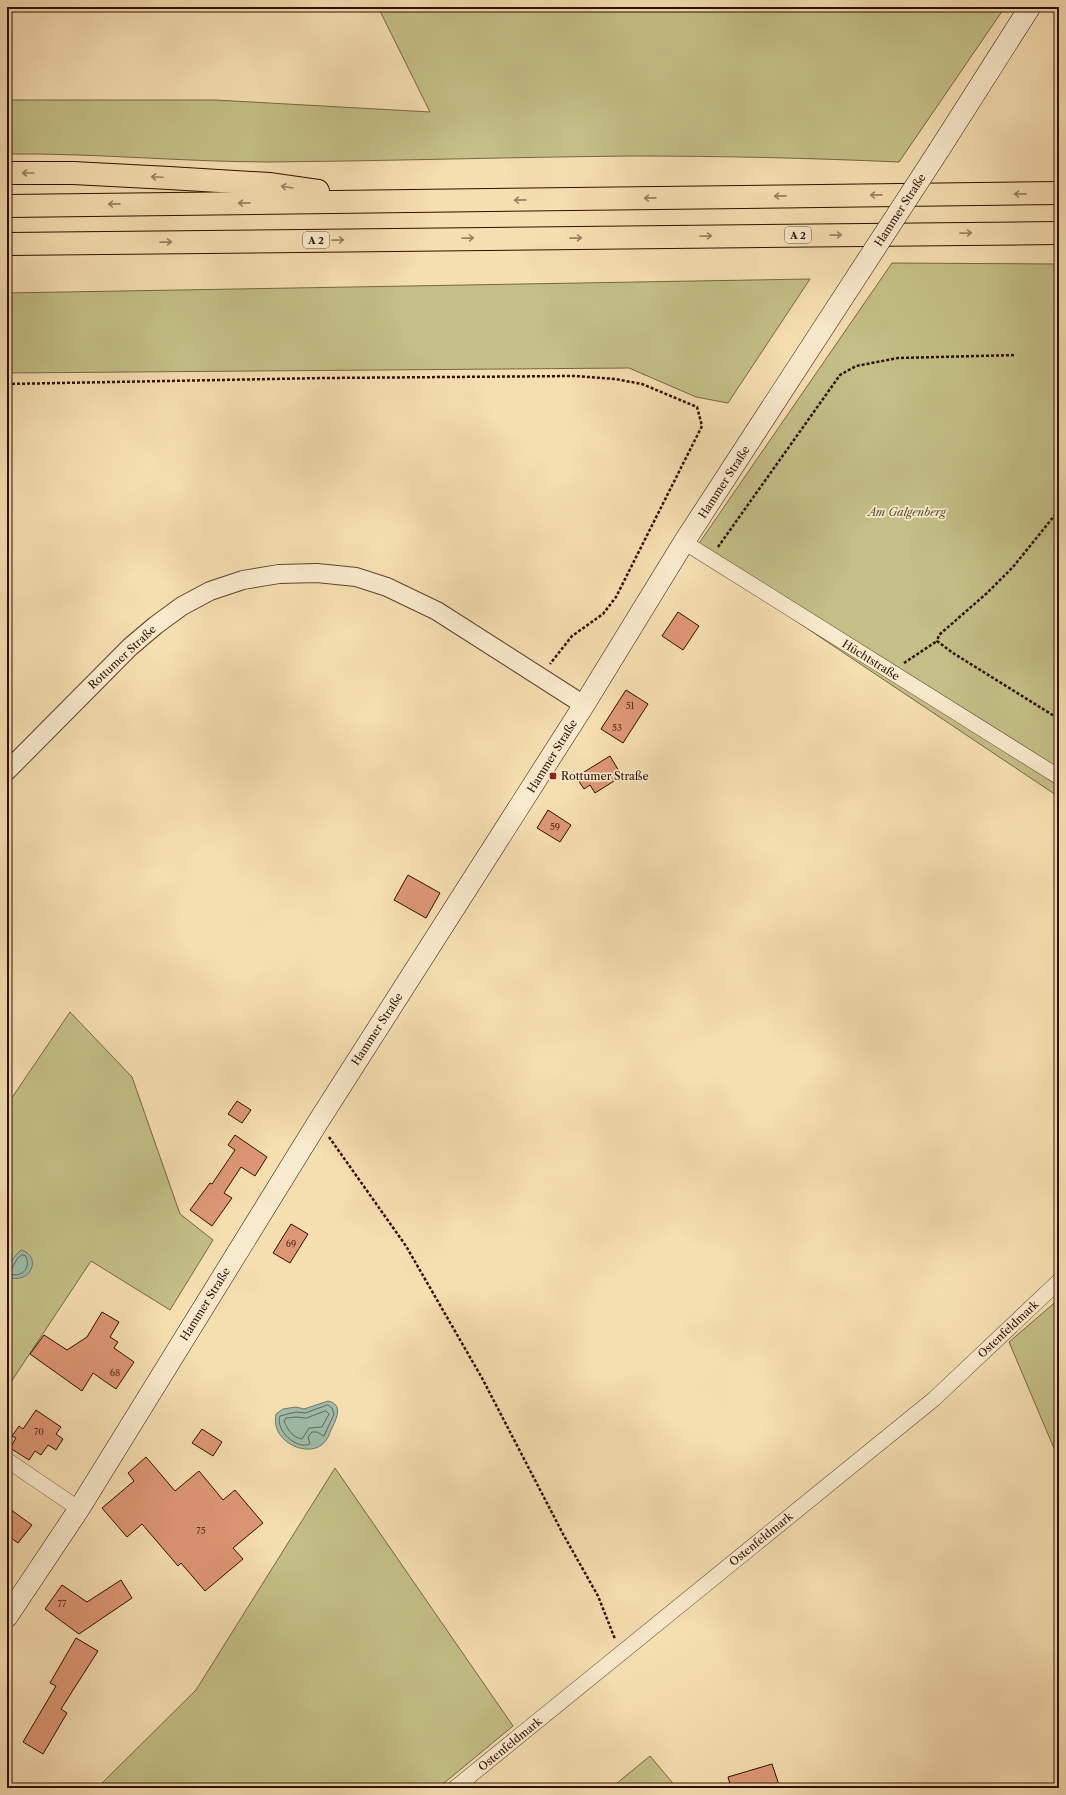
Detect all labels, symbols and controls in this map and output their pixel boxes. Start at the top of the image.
one-way arrow [22,169,35,177]
street label: Hammer Straße [871,171,929,249]
one-way arrow [151,174,164,181]
one-way arrow [281,182,294,190]
one-way arrow [1014,190,1027,198]
one-way arrow [870,191,883,199]
one-way arrow [774,193,787,200]
one-way arrow [644,194,657,202]
one-way arrow [514,196,527,204]
one-way arrow [238,199,251,207]
one-way arrow [108,201,121,208]
road number: A 2 [785,227,811,243]
one-way arrow [959,230,972,237]
one-way arrow [829,231,842,239]
road number: A 2 [303,232,329,248]
one-way arrow [699,232,712,240]
one-way arrow [569,234,582,241]
one-way arrow [461,235,474,242]
one-way arrow [331,236,344,244]
one-way arrow [159,238,172,246]
street label: Hammer Straße [695,443,753,521]
park label: Am Galgenberg [866,505,947,519]
street label: Rottumer Straße [85,622,159,692]
street label: Hüchtstraße [840,637,902,683]
house number: 51 [626,700,635,711]
street label: Hammer Straße [524,717,580,795]
house number: 53 [612,722,622,733]
place label: Rottumer Straße [561,769,649,783]
marker: Rottumer Straße [548,771,558,781]
house number: 59 [550,821,560,832]
street label: Hammer Straße [348,990,406,1068]
house number: 69 [286,1238,296,1249]
street label: Hammer Straße [177,1265,233,1343]
street label: Ostenfeldmark [975,1297,1042,1361]
house number: 68 [110,1367,120,1378]
house number: 70 [34,1426,44,1437]
street label: Ostenfeldmark [726,1509,796,1569]
house number: 75 [196,1525,206,1536]
house number: 77 [58,1598,67,1609]
street label: Ostenfeldmark [475,1714,545,1774]

